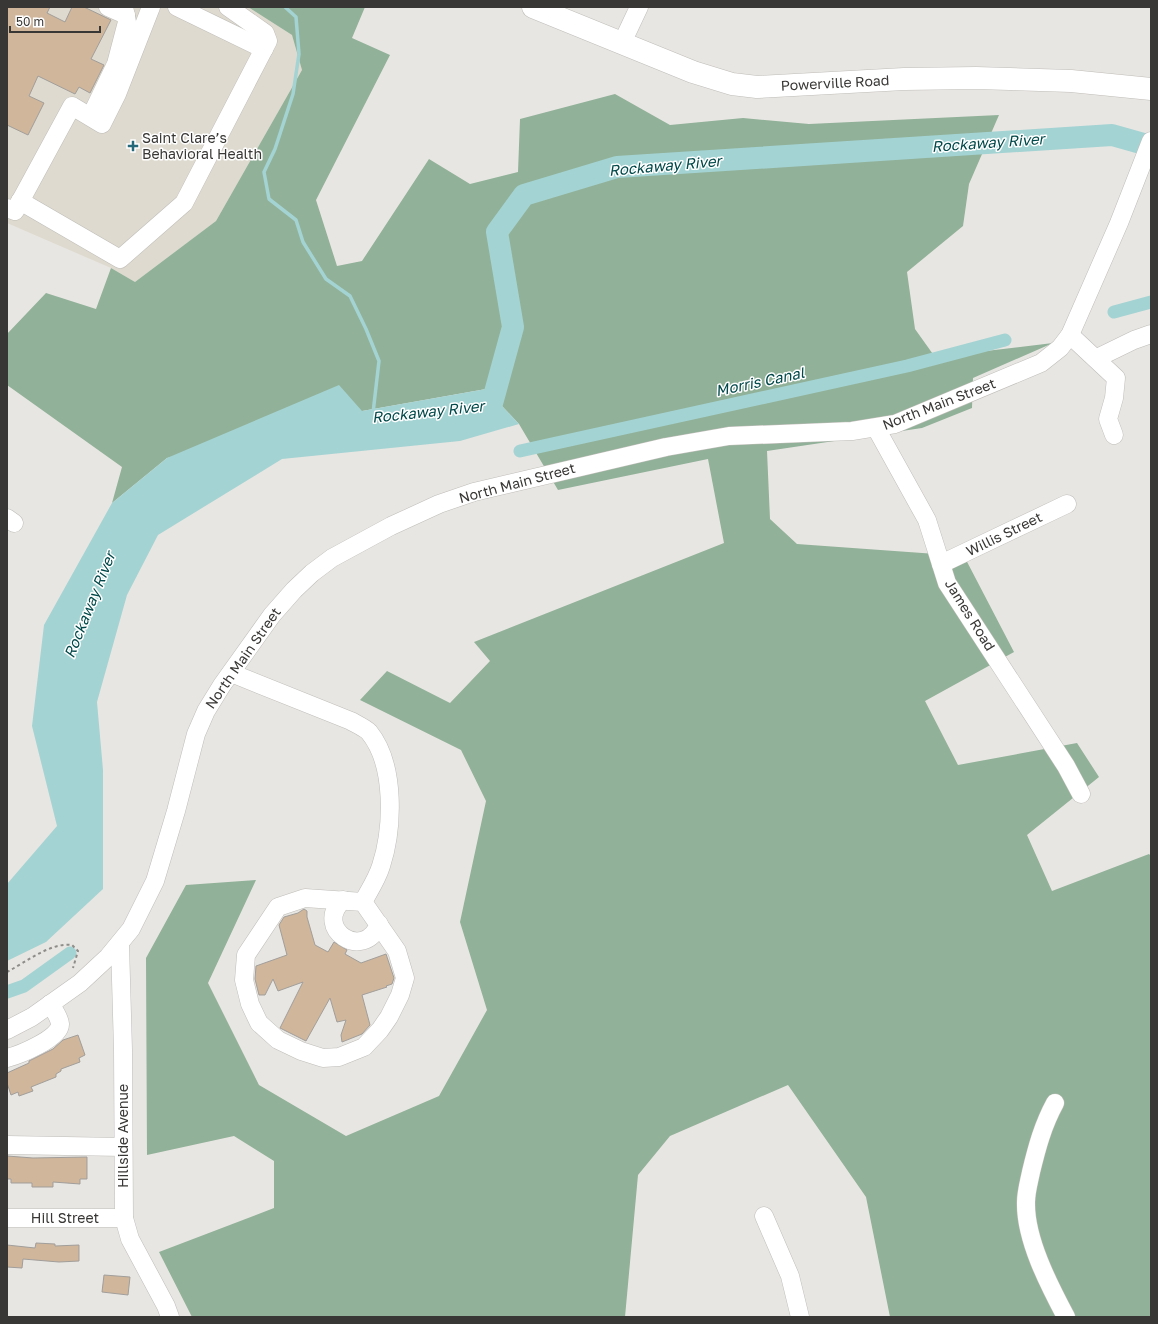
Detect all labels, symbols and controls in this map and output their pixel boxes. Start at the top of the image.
scale bar [10,8,100,34]
text: 50 m [16,14,44,29]
street label: Powerville Road [780,71,890,94]
place label: Saint Clare’s Behavioral Health [142,129,262,162]
water label: Rockaway River [931,129,1047,156]
marker: Saint Clare’s Behavioral Health [127,140,139,152]
water label: Rockaway River [608,151,724,180]
water label: Morris Canal [714,363,807,399]
street label: North Main Street [880,374,998,433]
water label: Rockaway River [371,396,487,427]
street label: North Main Street [457,459,577,506]
street label: Willis Street [963,508,1044,559]
water label: Rockaway River [60,547,120,661]
street label: James Road [942,576,999,654]
street label: North Main Street [201,604,284,712]
street label: Hillside Avenue [114,1084,131,1188]
street label: Hill Street [31,1209,99,1226]

